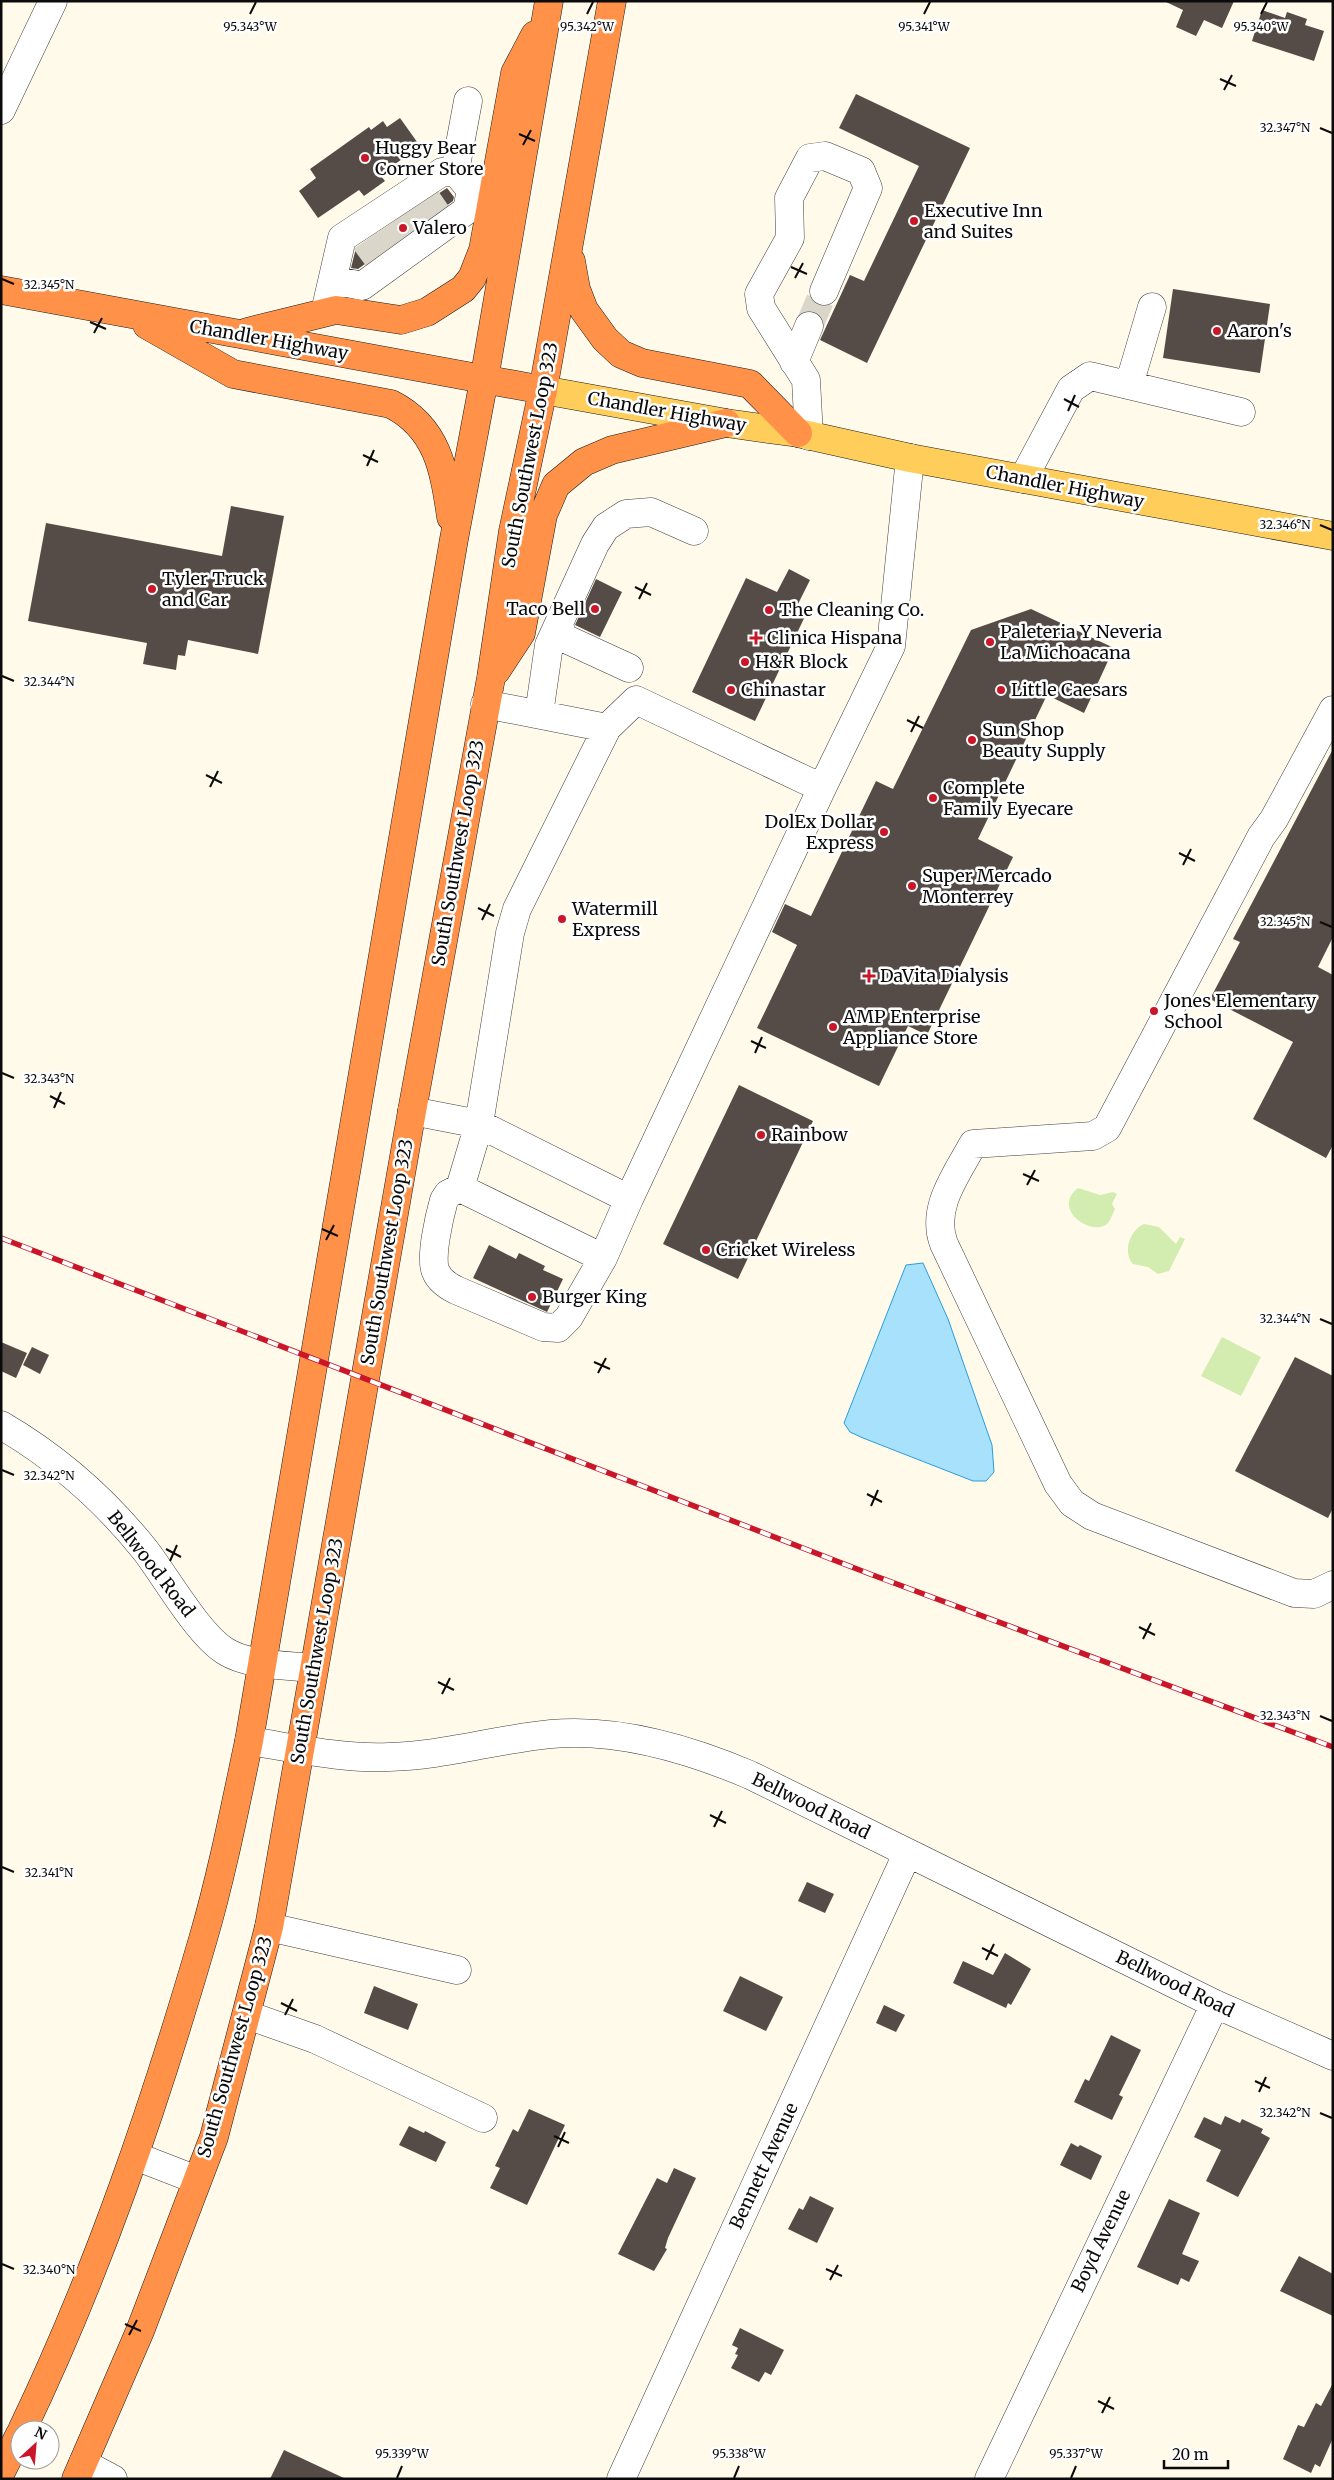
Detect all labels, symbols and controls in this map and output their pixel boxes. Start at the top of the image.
text: 95.343°W [223,19,278,34]
text: 95.342°W [560,19,615,34]
text: 95.341°W [898,19,951,34]
text: 95.340°W [1233,19,1290,34]
text: 32.347°N [1260,120,1311,135]
place label: Huggy Bear Corner Store [375,136,483,180]
marker: Huggy Bear Corner Store [359,152,371,164]
place label: Executive Inn and Suites [924,199,1043,243]
marker: Executive Inn and Suites [908,215,920,227]
place label: Valero [412,216,467,239]
marker: Valero [397,222,409,234]
text: 32.345°N [24,277,75,292]
street label: Chandler Highway [188,314,351,365]
place label: Aaron's [1226,319,1292,342]
marker: Aaron's [1211,325,1223,337]
street label: South Southwest Loop 323 [496,340,563,570]
street label: Chandler Highway [586,386,749,437]
street label: Chandler Highway [984,460,1147,513]
text: 32.346°N [1259,517,1311,532]
place label: Tyler Truck and Car [162,567,265,611]
marker: Tyler Truck and Car [146,583,158,595]
place label: Taco Bell [506,597,585,620]
place label: The Cleaning Co. [779,598,924,621]
marker: Taco Bell [589,603,601,615]
marker: The Cleaning Co. [763,604,775,616]
place label: Paleteria Y Neveria La Michoacana [1000,620,1163,664]
place label: Clinica Hispana [767,626,902,649]
marker: Clinica Hispana [749,631,763,645]
marker: Paleteria Y Neveria La Michoacana [984,636,996,648]
place label: H&R Block [755,650,848,673]
marker: H&R Block [739,656,751,668]
text: 32.344°N [24,674,75,689]
place label: Chinastar [741,678,826,701]
place label: Little Caesars [1011,678,1128,701]
marker: Chinastar [725,684,737,696]
marker: Little Caesars [995,684,1007,696]
place label: Sun Shop Beauty Supply [982,718,1106,762]
marker: Sun Shop Beauty Supply [966,734,978,746]
street label: South Southwest Loop 323 [426,738,489,968]
place label: Complete Family Eyecare [943,776,1073,820]
marker: Complete Family Eyecare [927,792,939,804]
place label: DolEx Dollar Express [765,810,874,854]
marker: DolEx Dollar Express [878,826,890,838]
place label: Super Mercado Monterrey [922,864,1052,908]
marker: Super Mercado Monterrey [906,880,918,892]
place label: Watermill Express [571,897,658,941]
marker: Watermill Express [556,913,568,925]
text: 32.345°N [1260,914,1311,929]
place label: DaVita Dialysis [880,964,1009,987]
marker: DaVita Dialysis [862,969,876,983]
place label: Jones Elementary School [1163,989,1317,1033]
place label: AMP Enterprise Appliance Store [842,1005,980,1049]
marker: Jones Elementary School [1148,1005,1160,1017]
marker: AMP Enterprise Appliance Store [827,1021,839,1033]
text: 32.343°N [24,1071,75,1086]
place label: Rainbow [771,1123,849,1146]
marker: Rainbow [755,1129,767,1141]
street label: South Southwest Loop 323 [355,1137,418,1367]
place label: Cricket Wireless [716,1238,856,1261]
marker: Cricket Wireless [700,1244,712,1256]
place label: Burger King [542,1285,647,1308]
marker: Burger King [526,1291,538,1303]
text: 32.344°N [1260,1311,1311,1326]
text: 32.342°N [23,1468,75,1483]
street label: Bellwood Road [103,1506,200,1622]
street label: South Southwest Loop 323 [285,1536,348,1766]
text: 32.343°N [1260,1708,1311,1723]
street label: Bellwood Road [748,1767,874,1844]
text: 32.341°N [25,1865,74,1880]
street label: South Southwest Loop 323 [192,1933,277,2160]
street label: Bellwood Road [1112,1945,1238,2022]
street label: Bennett Avenue [724,2099,803,2233]
text: 32.342°N [1259,2105,1311,2120]
street label: Boyd Avenue [1066,2186,1135,2296]
text: 32.340°N [23,2262,76,2277]
north arrow [10,2420,60,2470]
text: N [32,2423,50,2444]
scale bar [1164,2438,1228,2470]
text: 20 m [1172,2445,1209,2464]
text: 95.339°W [375,2446,430,2461]
text: 95.338°W [712,2446,767,2461]
text: 95.337°W [1049,2446,1104,2461]

